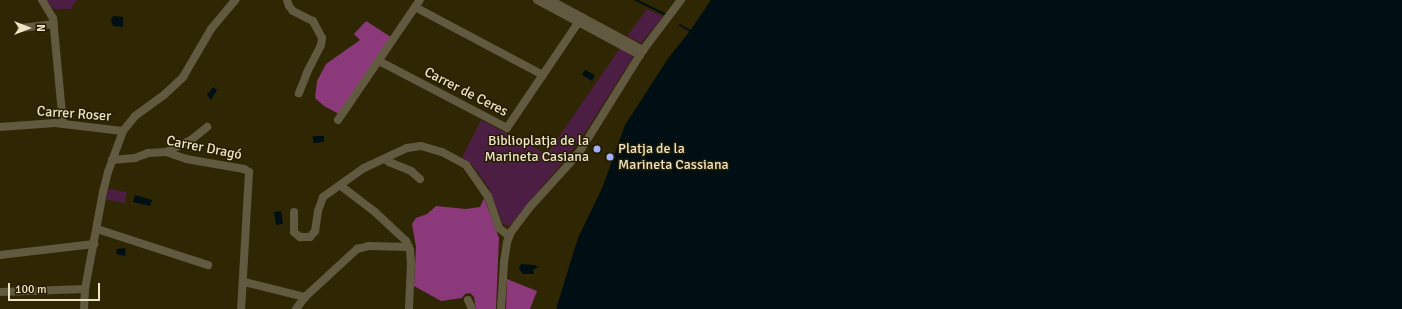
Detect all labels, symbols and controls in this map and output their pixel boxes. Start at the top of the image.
north arrow [8,8,48,48]
text: N [34,24,47,32]
street label: Carrer de Ceres [421,64,511,120]
street label: Carrer Roser [36,103,112,125]
street label: Carrer Dragó [165,132,243,164]
place label: Biblioplatja de la Marineta Casiana [484,133,589,166]
place label: Platja de la Marineta Cassiana [618,141,729,174]
marker: Biblioplatja de la Marineta Casiana [592,144,602,154]
marker: Platja de la Marineta Cassiana [605,152,615,162]
scale bar [10,275,102,301]
text: 100 m [15,282,47,297]

